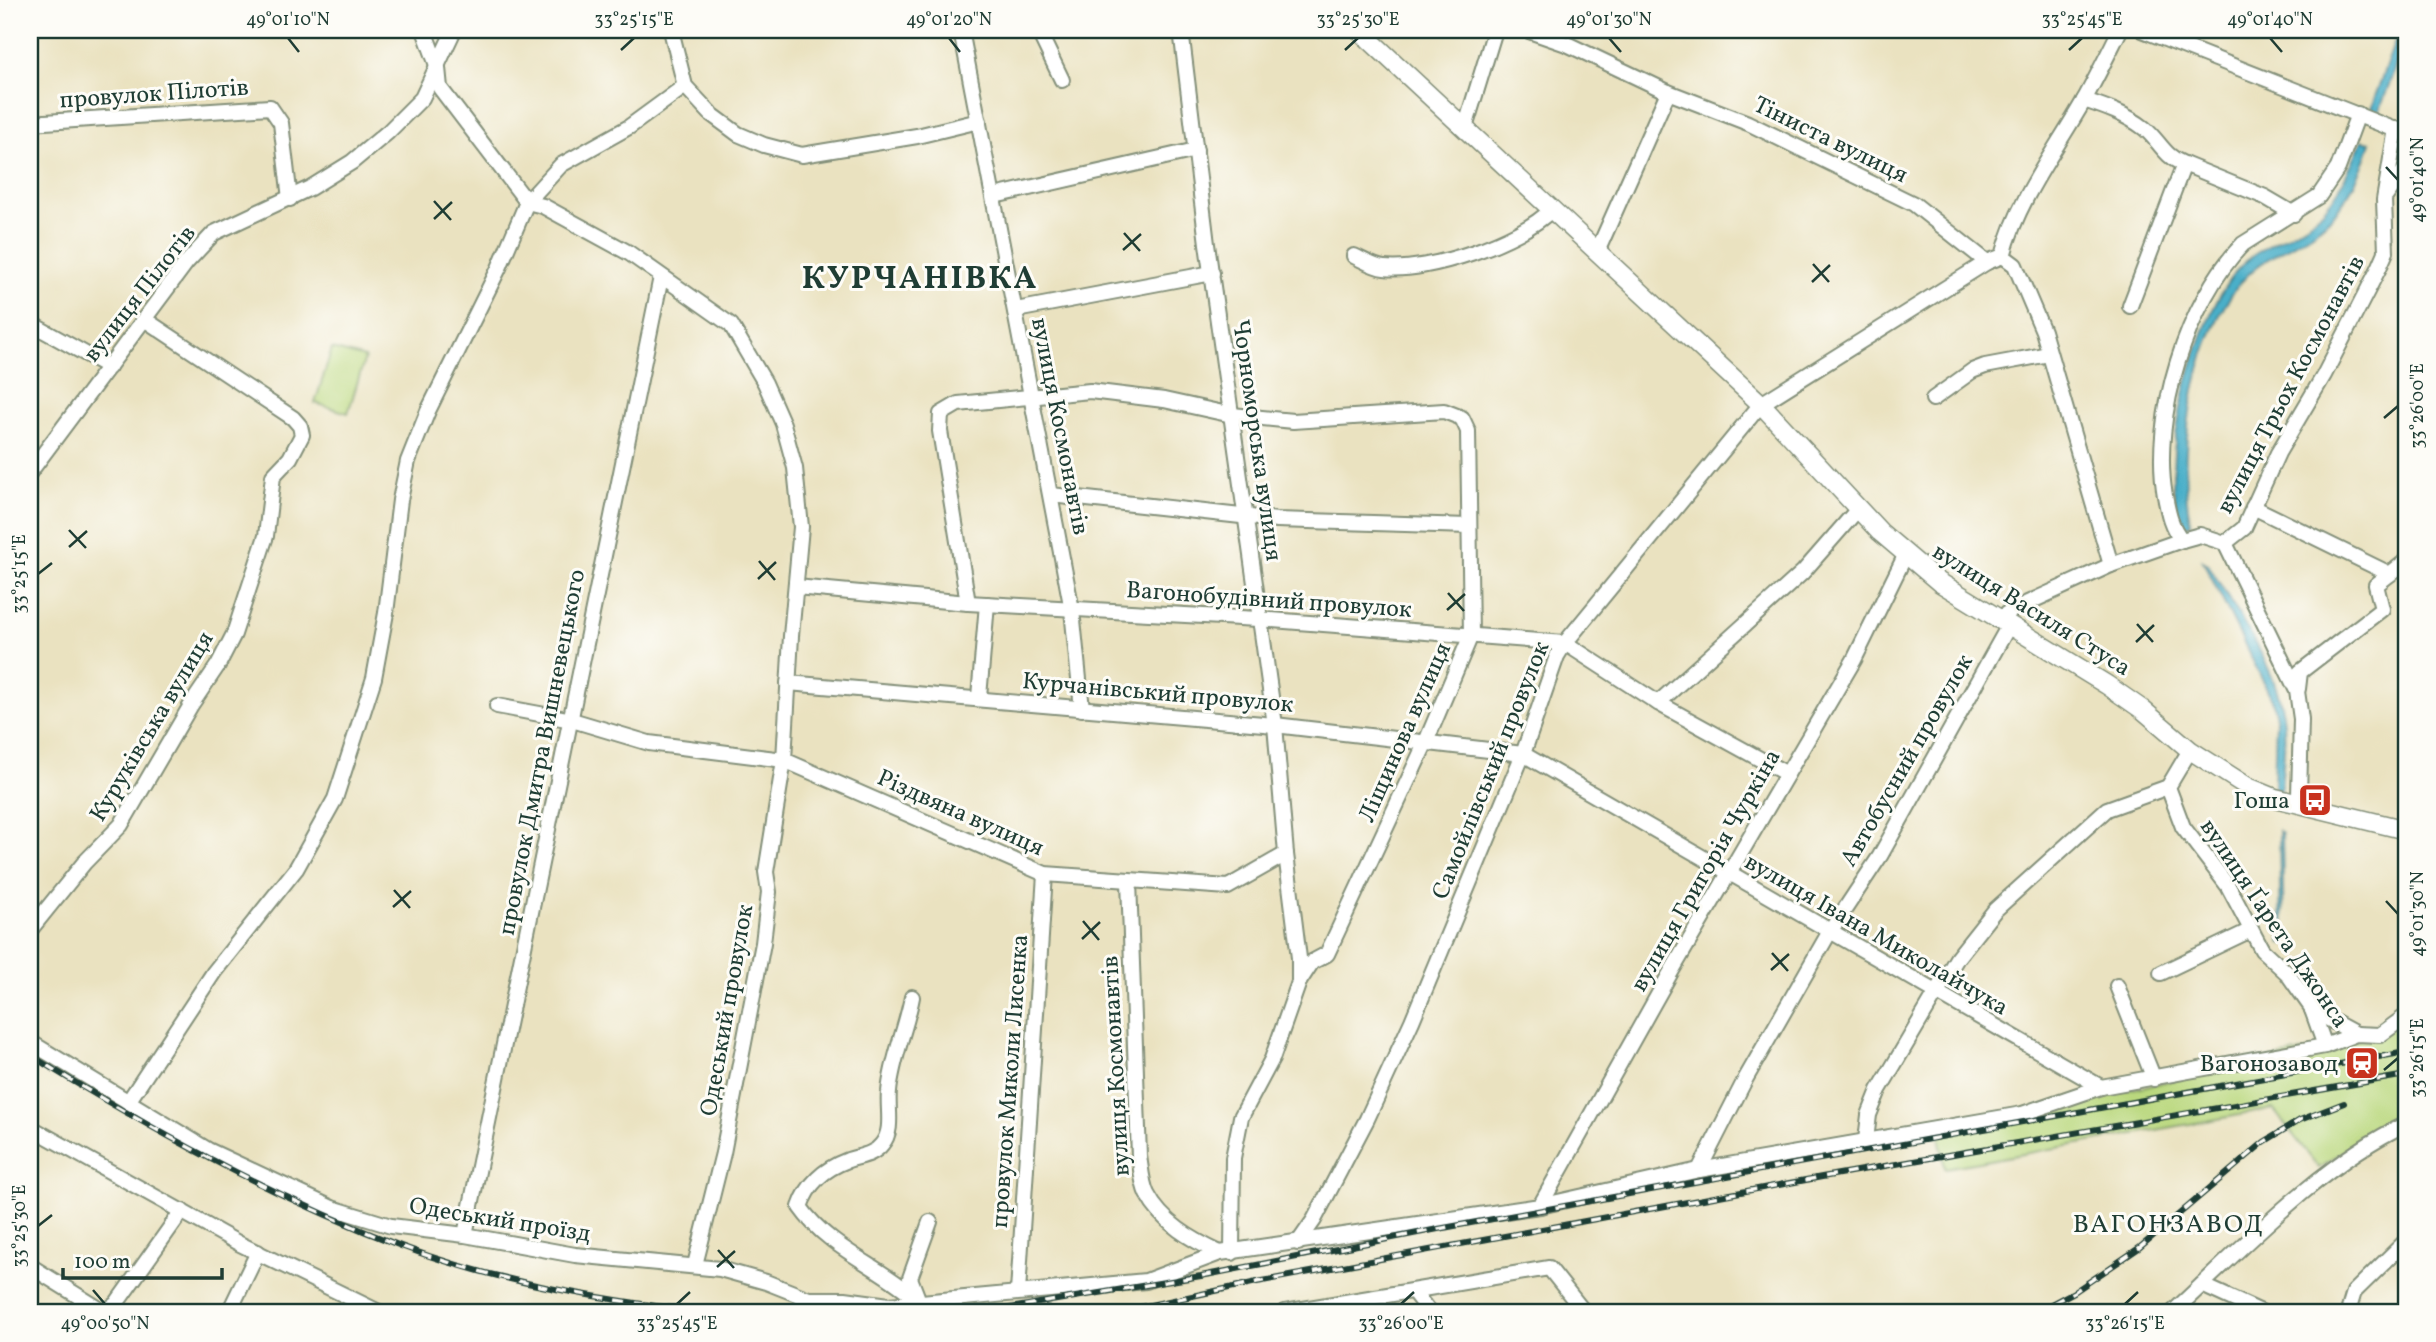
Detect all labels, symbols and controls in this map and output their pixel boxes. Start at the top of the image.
text: 49°01'10"N [246,8,330,33]
text: 33°25'15"E [594,8,674,33]
text: 49°01'20"N [906,8,992,33]
text: 33°25'30"E [1316,8,1400,33]
text: 49°01'30"N [1566,8,1652,33]
text: 33°25'45"E [2041,8,2123,33]
text: 49°01'40"N [2227,8,2313,33]
street label: провулок Пілотів [58,71,250,119]
street label: Тіниста вулиця [1747,89,1913,193]
text: 49°01'40"N [2406,137,2431,223]
street label: вулиця Пілотів [76,219,205,370]
street label: вулиця Трьох Космонавтів [2209,250,2374,520]
district label: КУРЧАНІВКА [802,258,1038,302]
street label: вулиця Космонавтів [1021,315,1097,538]
street label: Чорноморська вулиця [1222,317,1290,563]
text: 33°26'00"E [2406,363,2431,449]
text: 33°25'15"E [8,534,33,614]
street label: вулиця Василя Стуса [1925,536,2137,686]
street label: провулок Дмитра Вишневецького [491,567,595,938]
street label: Вагонобудівний провулок [1125,574,1413,628]
street label: Куруківська вулиця [82,625,223,829]
street label: Самойлівський провулок [1424,636,1559,905]
street label: Ліщинова вулиця [1351,637,1461,828]
street label: Автобусний провулок [1833,648,1983,874]
street label: Курчанівський провулок [1021,665,1295,723]
street label: вулиця Григорія Чуркіна [1623,743,1790,999]
street label: Різдвяна вулиця [871,762,1049,866]
bus stop icon: Гоша [2296,781,2334,819]
place label: Гоша [2234,785,2290,819]
street label: вулиця Ґарета Джонса [2191,813,2356,1035]
street label: вулиця Івана Миколайчука [1738,846,2014,1025]
text: 49°01'30"N [2406,871,2431,957]
street label: Одеський провулок [693,902,763,1119]
street label: провулок Миколи Лисенка [984,933,1038,1229]
street label: вулиця Космонавтів [1094,955,1140,1177]
text: 33°26'15"E [2406,1018,2431,1098]
station icon: Вагонозавод [2343,1044,2381,1082]
place label: Вагонозавод [2200,1048,2338,1082]
text: 33°25'30"E [8,1184,33,1268]
street label: Одеський проїзд [406,1190,593,1252]
district label: ВАГОНЗАВОД [2073,1207,2265,1243]
scale bar [63,1237,222,1281]
text: 100 m [74,1248,131,1277]
text: 49°00'50"N [60,1312,150,1337]
text: 33°25'45"E [636,1312,718,1337]
text: 33°26'00"E [1358,1312,1444,1337]
text: 33°26'15"E [2085,1312,2165,1337]

